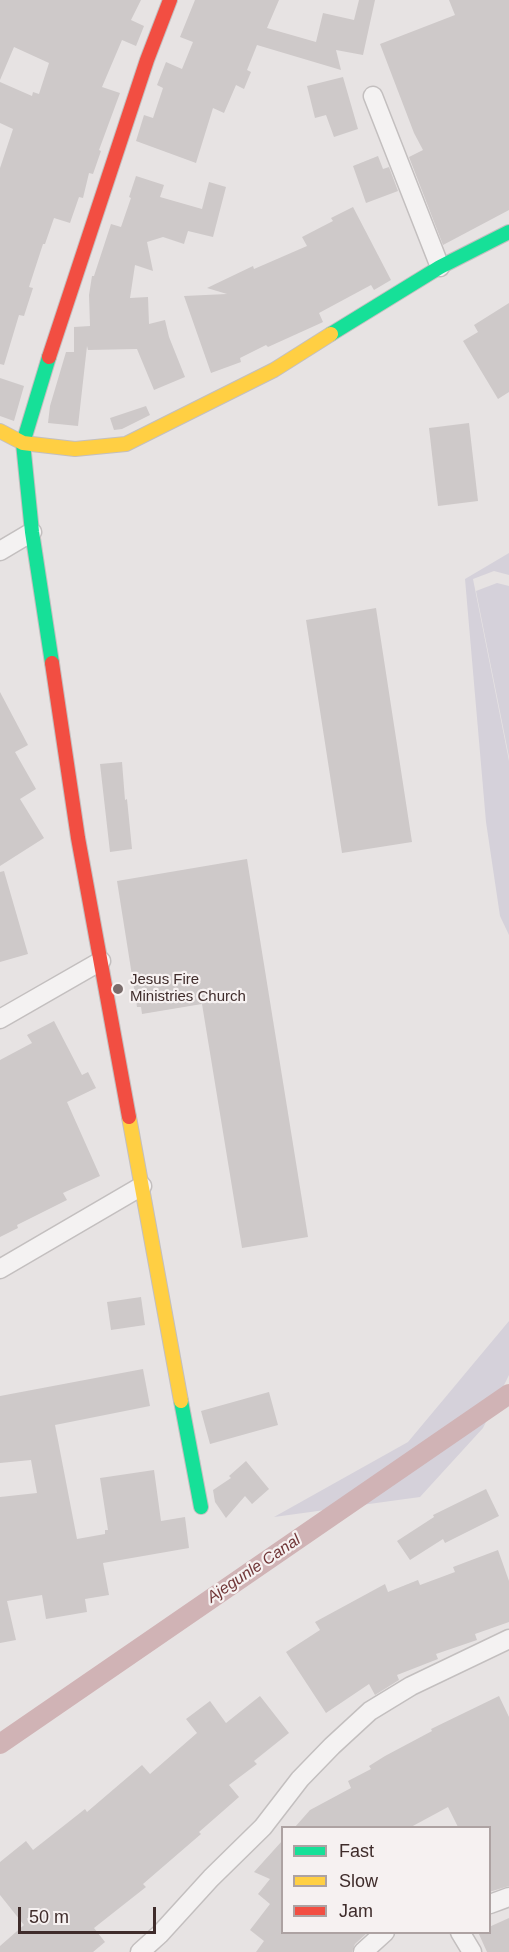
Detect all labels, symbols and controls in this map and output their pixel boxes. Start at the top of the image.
place label: Jesus Fire Ministries Church [130,971,246,1006]
marker: Jesus Fire Ministries Church [111,982,125,996]
water label: Ajegunle Canal [204,1531,304,1607]
legend [281,1826,491,1934]
text: Fast [339,1841,374,1861]
text: Slow [339,1871,378,1891]
scale bar [21,1895,159,1933]
text: Jam [339,1901,373,1921]
text: 50 m [29,1907,69,1927]

